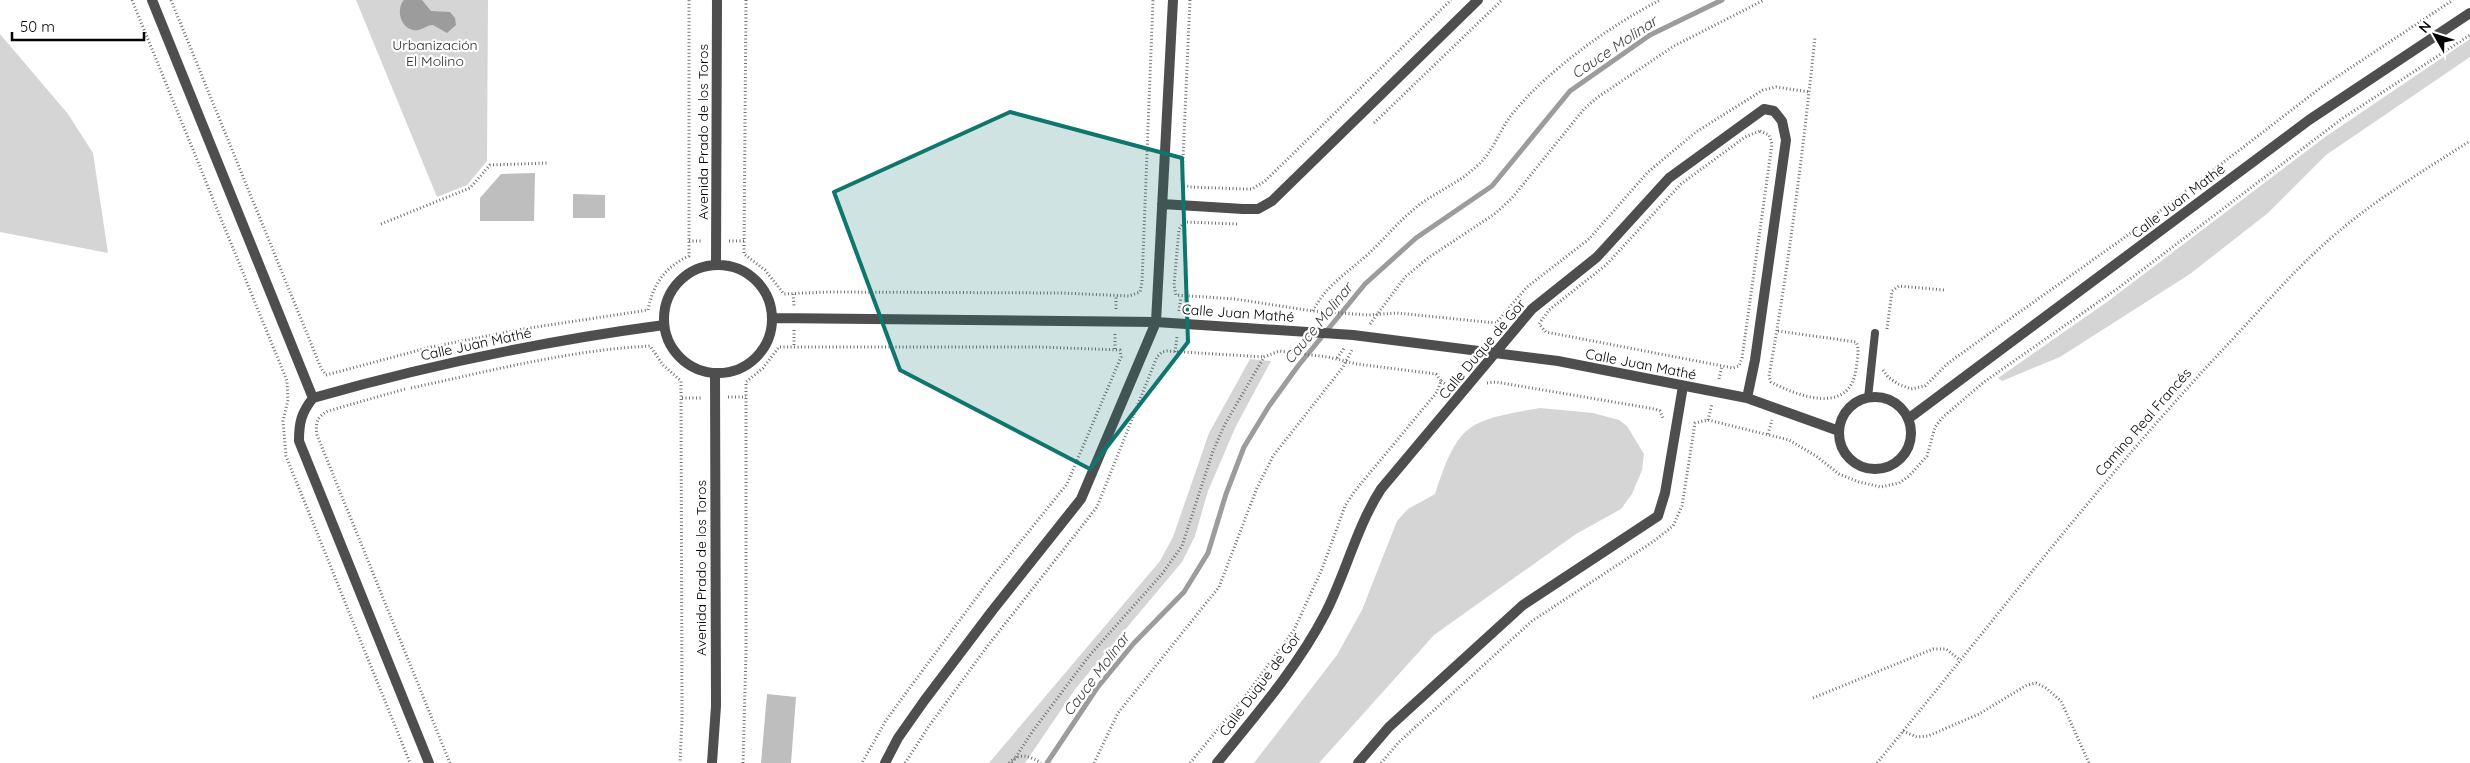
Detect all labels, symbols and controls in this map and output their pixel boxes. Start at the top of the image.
scale bar [12,10,145,42]
water label: Cauce Molinar [1568,10,1662,83]
north arrow [2410,10,2460,60]
text: 50 m [20,17,55,36]
text: N [2415,17,2435,36]
park label: Urbanización El Molino [392,36,478,70]
street label: Avenida Prado de los Toros [694,44,712,220]
street label: Calle Juan Mathé [2128,160,2228,242]
water label: Cauce Molinar [1279,277,1358,368]
street label: Calle Duque de Gor [1435,295,1530,403]
street label: Calle Juan Mathé [1181,300,1295,326]
street label: Calle Juan Mathé [419,323,533,365]
street label: Calle Juan Mathé [1584,344,1698,384]
street label: Camino Real Francés [2091,364,2195,480]
street label: Avenida Prado de los Toros [692,480,710,656]
water label: Cauce Molinar [1059,627,1135,719]
street label: Calle Duque de Gor [1215,628,1305,740]

